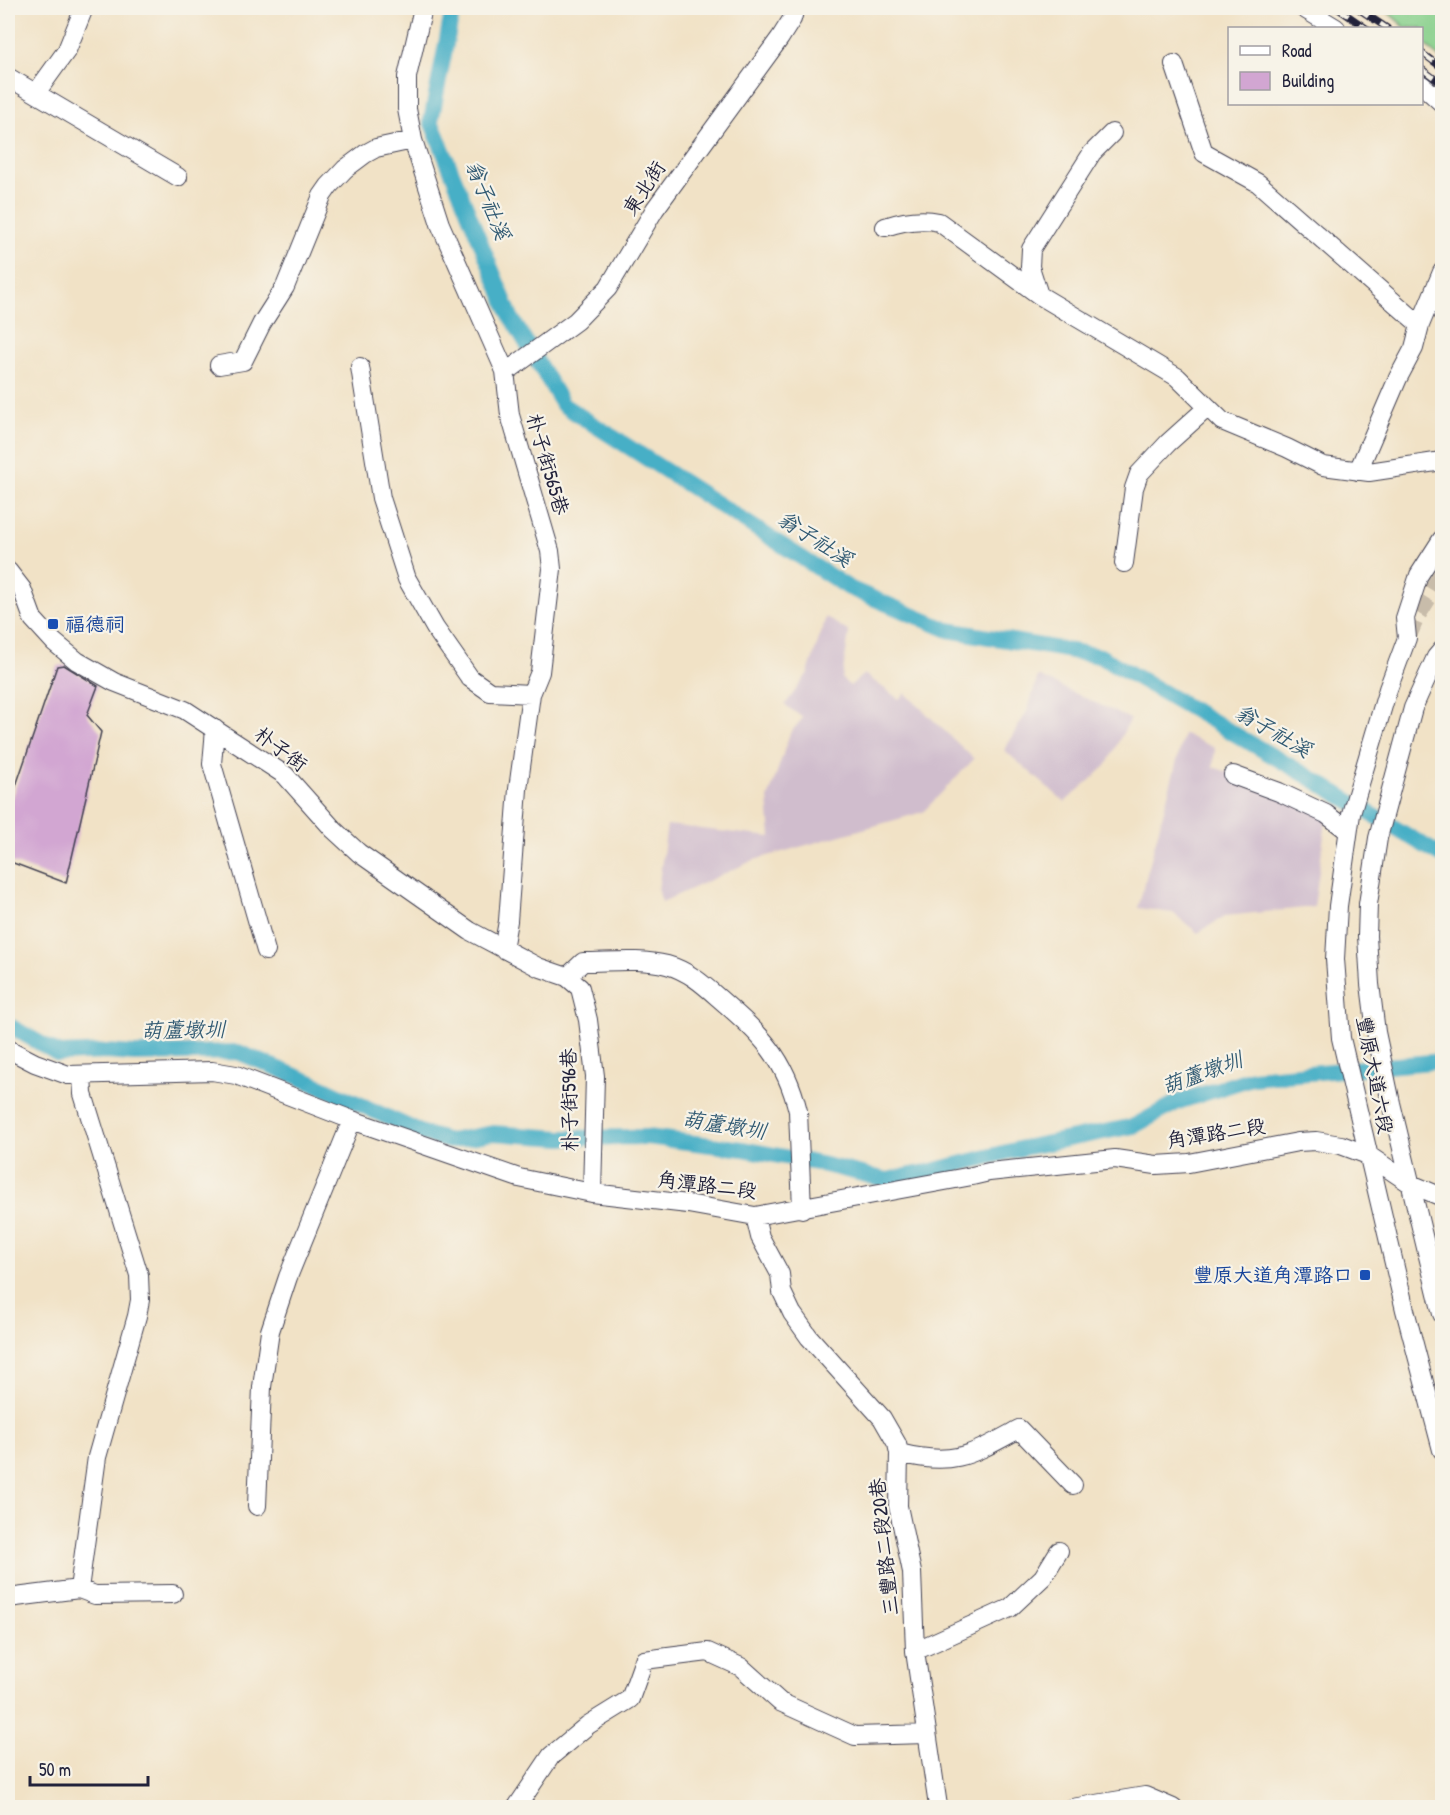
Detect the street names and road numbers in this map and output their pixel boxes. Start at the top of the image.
street label: 東北街 [616,155,671,220]
street label: 朴子街565巷 [521,410,576,519]
street label: 朴子街 [249,720,313,777]
street label: 豐原大道六段 [1351,1013,1400,1136]
street label: 朴子街596巷 [554,1047,583,1152]
street label: 角潭路二段 [1164,1111,1267,1154]
street label: 角潭路二段 [656,1165,758,1204]
street label: 三豐路二段20巷 [863,1476,904,1617]

